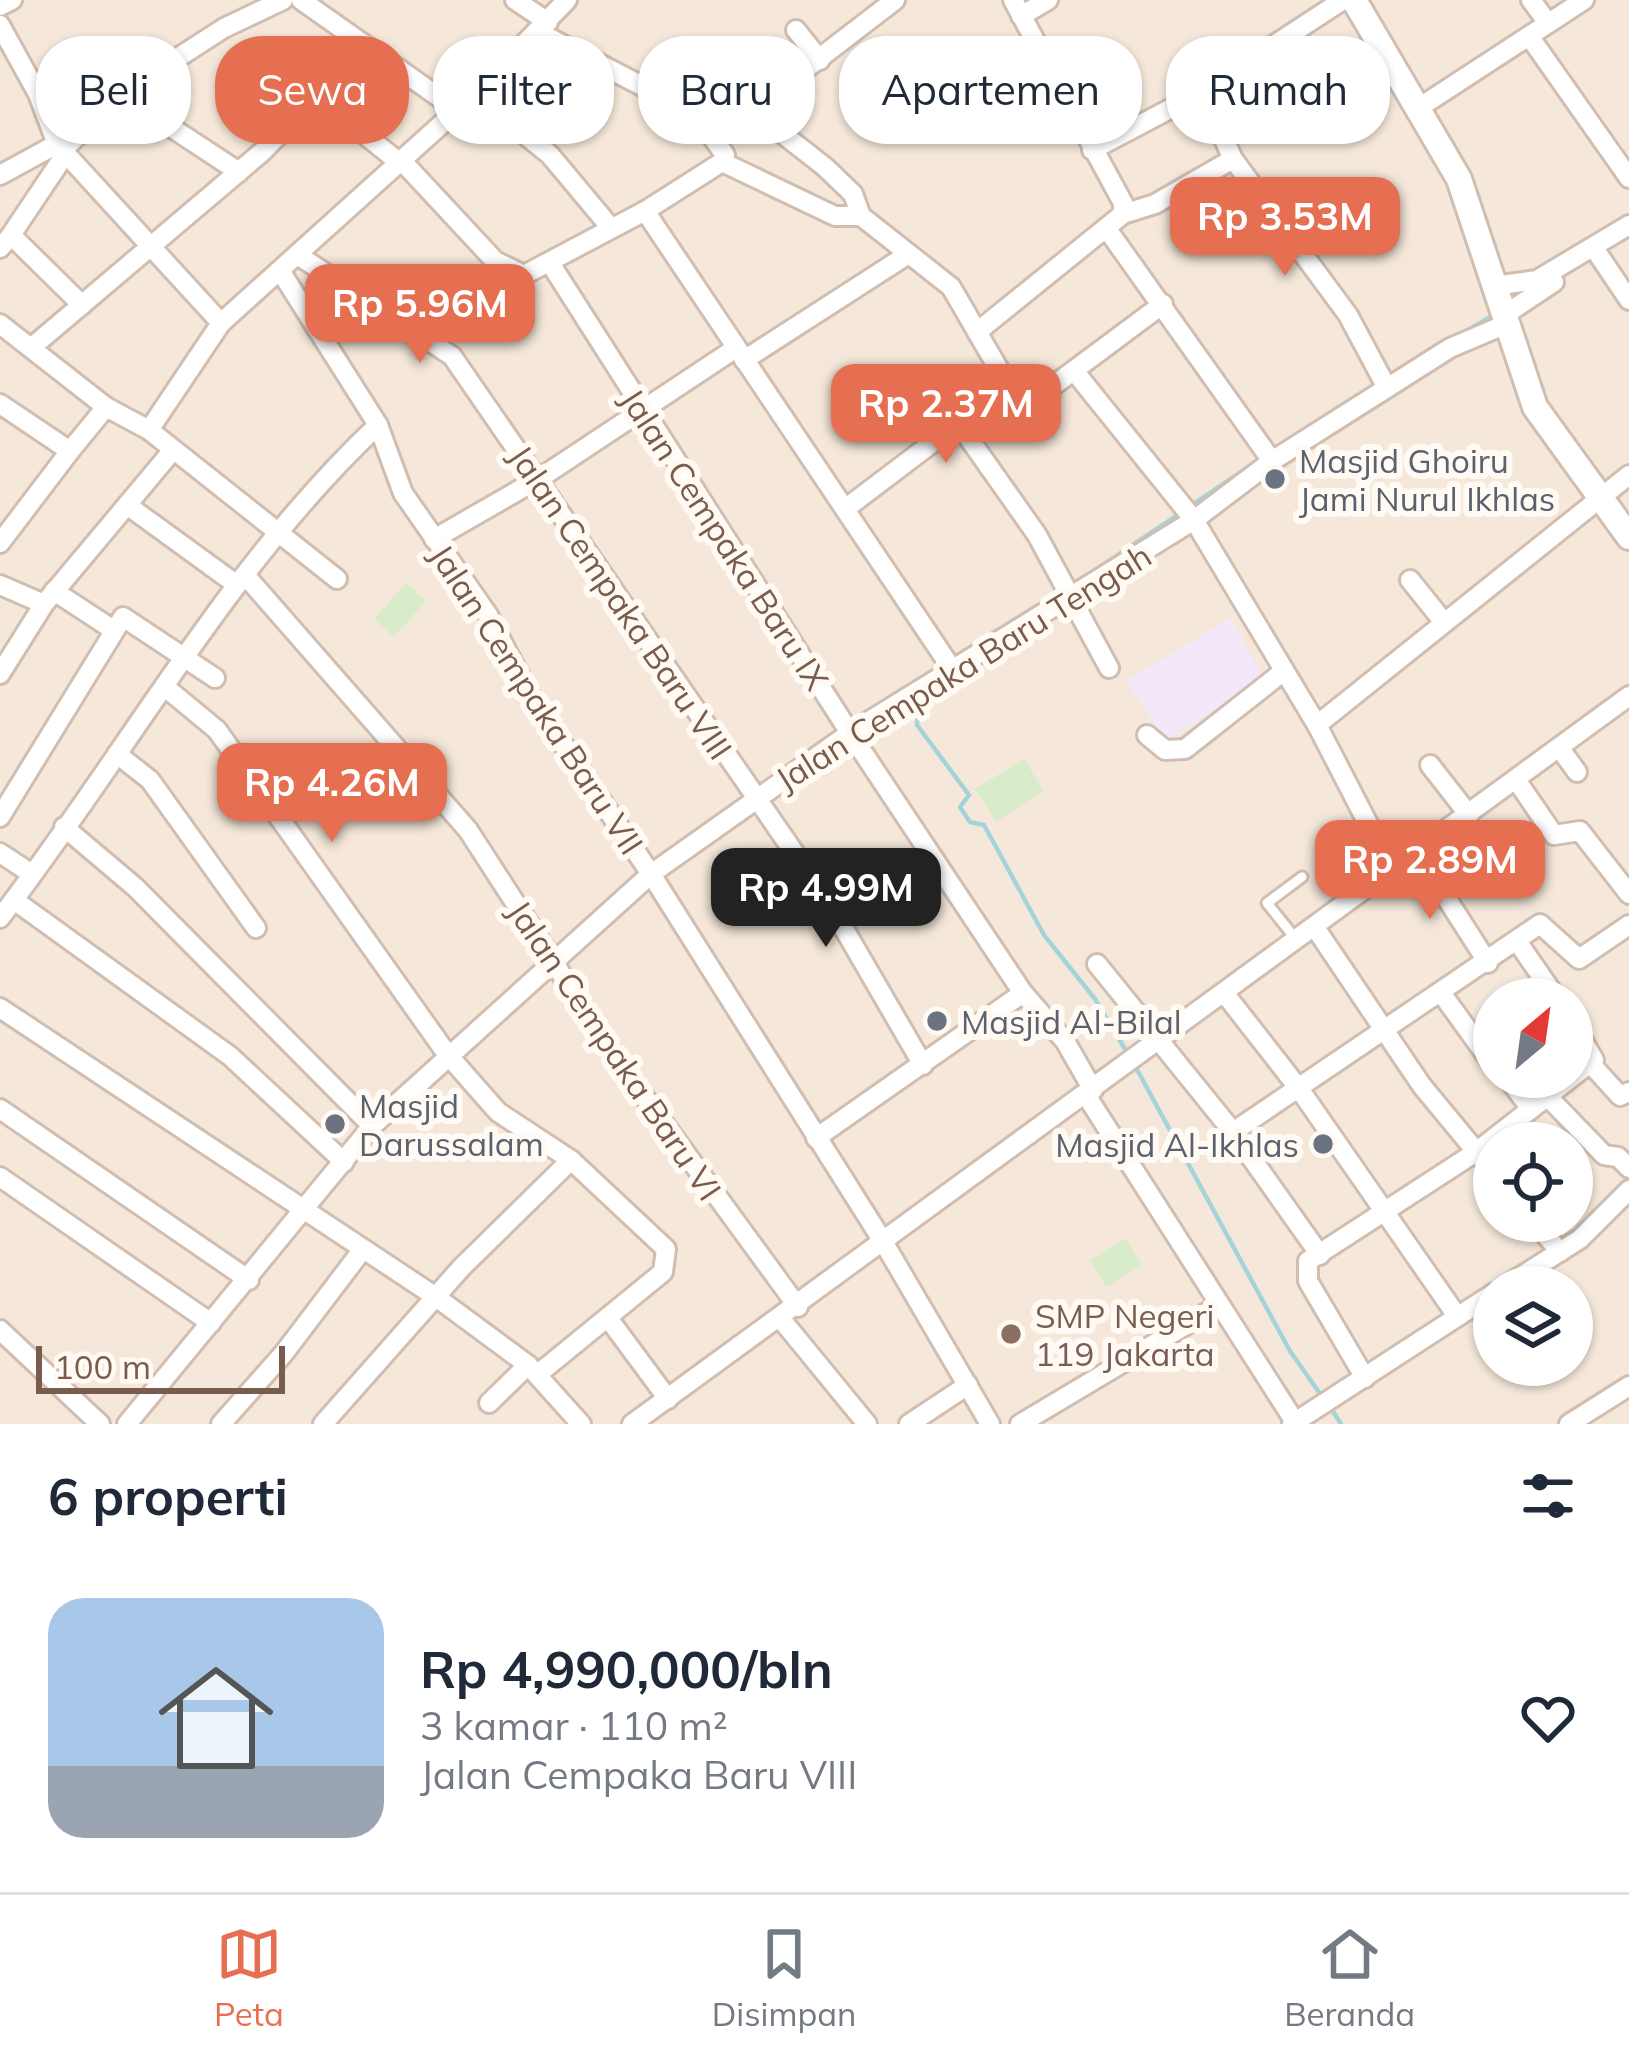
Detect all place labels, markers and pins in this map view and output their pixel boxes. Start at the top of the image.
pin: Rp 3.53M [1161,177,1409,279]
pin: Rp 5.96M [296,264,544,366]
pin: Rp 2.37M [822,364,1070,466]
place label: Masjid Ghoiru Jami Nurul Ikhlas [1299,440,1555,519]
marker: Masjid Ghoiru Jami Nurul Ikhlas [1262,466,1288,492]
pin: Rp 4.26M [208,743,456,845]
pin: Rp 2.89M [1306,820,1554,922]
pin: Rp 4.99M [702,848,950,950]
place label: Masjid Al-Bilal [961,1001,1182,1042]
marker: Masjid Al-Bilal [924,1008,950,1034]
place label: Masjid Darussalam [359,1085,544,1164]
marker: Masjid Darussalam [322,1111,348,1137]
place label: Masjid Al-Ikhlas [1055,1124,1299,1165]
marker: Masjid Al-Ikhlas [1310,1131,1336,1157]
place label: SMP Negeri 119 Jakarta [1035,1295,1215,1374]
marker: SMP Negeri 119 Jakarta [998,1321,1024,1347]

